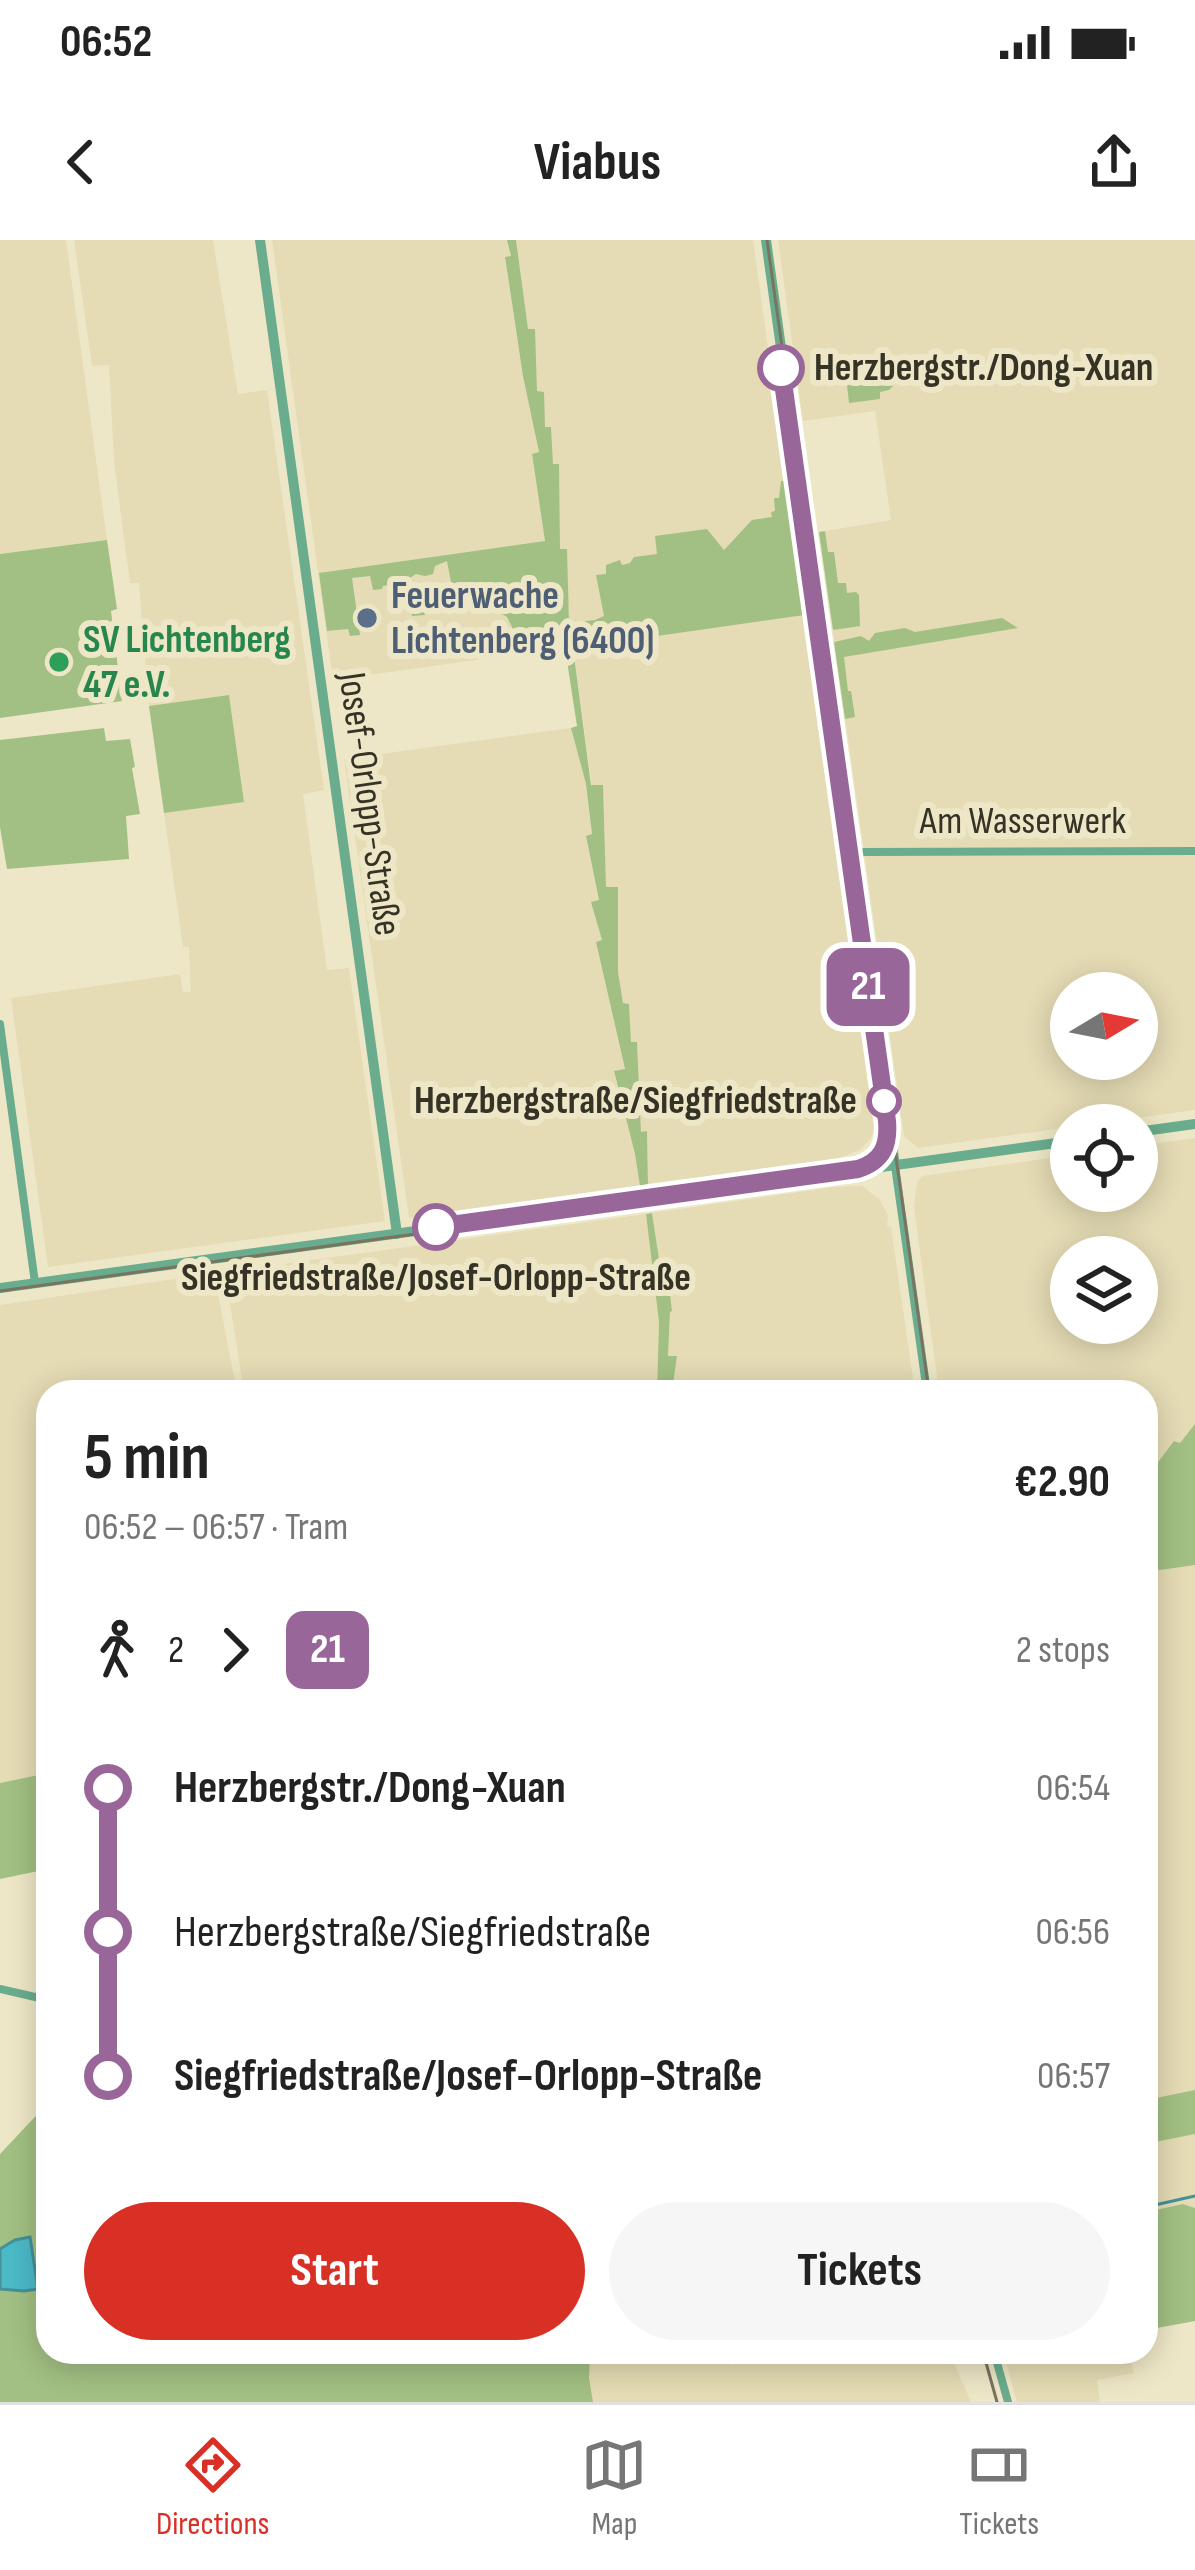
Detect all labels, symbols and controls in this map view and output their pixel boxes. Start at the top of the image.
text: 06:52 [60,15,152,70]
icon: back [48,129,114,195]
icon: share [1081,129,1147,195]
text: Viabus [534,130,661,195]
place label: Herzbergstr./Dong-Xuan [814,345,1153,392]
marker: Herzbergstr./Dong-Xuan [759,346,803,390]
place label: Feuerwache Lichtenberg (6400) [391,573,654,665]
marker: Feuerwache Lichtenberg (6400) [354,605,380,631]
place label: SV Lichtenberg 47 e.V. [83,617,291,709]
marker: SV Lichtenberg 47 e.V. [46,649,72,675]
street label: Josef-Orlopp-Straße [327,668,411,939]
street label: Am Wasserwerk [919,798,1126,845]
line badge: 21 [814,948,922,1026]
text: 21 [851,961,885,1012]
north arrow [1050,972,1158,1080]
map controls [1050,972,1158,1344]
place label: Herzbergstraße/Siegfriedstraße [414,1078,857,1125]
marker: Herzbergstraße/Siegfriedstraße [868,1085,900,1117]
button: locate [1050,1104,1158,1212]
marker: Siegfriedstraße/Josef-Orlopp-Straße [414,1205,458,1249]
button: layers [1050,1236,1158,1344]
place label: Siegfriedstraße/Josef-Orlopp-Straße [181,1255,691,1302]
text: 5 min [84,1419,210,1498]
text: €2.90 [1014,1455,1110,1510]
text: 06:52 – 06:57 · Tram [84,1504,348,1551]
icon: walk [84,1617,150,1683]
icon: forward [202,1617,268,1683]
text: 21 [310,1624,345,1675]
text: 2 [168,1627,184,1674]
text: 2 stops [1016,1627,1110,1674]
text: Herzbergstr./Dong-Xuan [174,1761,566,1816]
text: 06:54 [1036,1765,1110,1812]
text: Herzbergstraße/Siegfriedstraße [174,1905,651,1960]
text: 06:56 [1035,1909,1110,1956]
text: Siegfriedstraße/Josef-Orlopp-Straße [174,2049,762,2104]
text: 06:57 [1037,2053,1110,2100]
button: Start [84,2202,585,2340]
button: Tickets [609,2202,1110,2340]
tab: Directions [156,2432,269,2544]
tab: Map [581,2432,647,2544]
tab: Tickets [959,2432,1039,2544]

